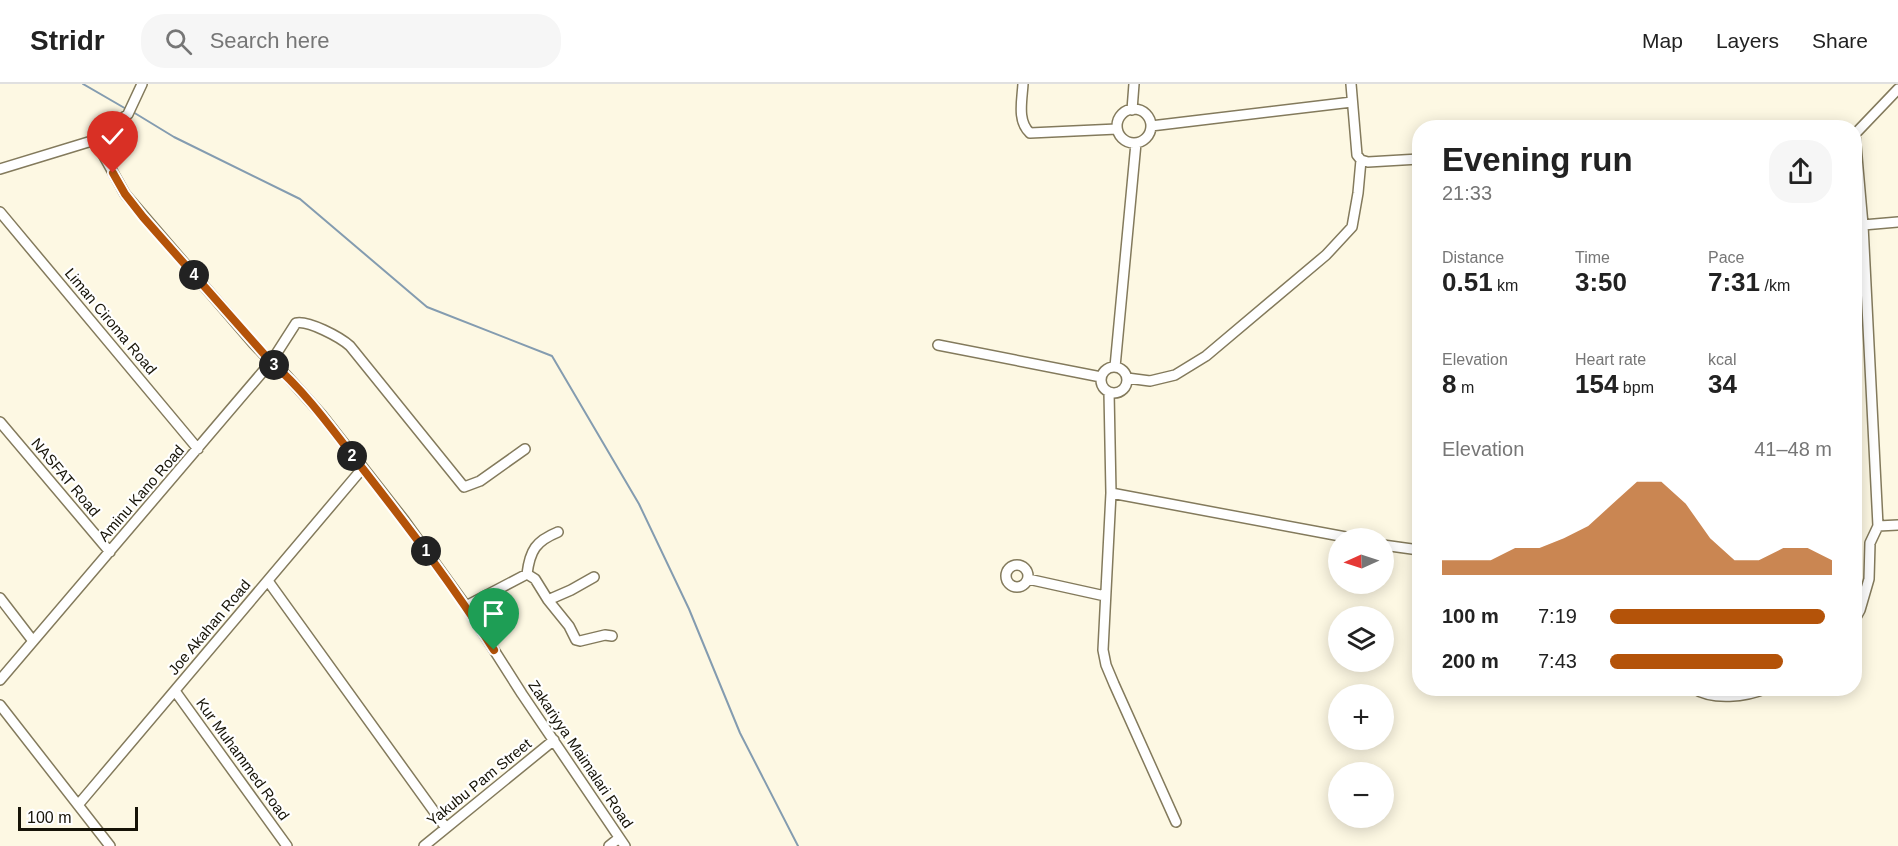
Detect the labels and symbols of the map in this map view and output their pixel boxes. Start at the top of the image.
pin [87,111,138,173]
pin: 4 [179,260,209,290]
street label: Liman Ciroma Road [62,264,160,378]
pin: 3 [259,350,289,380]
street label: NASFAT Road [28,434,104,520]
street label: Aminu Kano Road [95,441,187,545]
pin: 2 [337,441,367,471]
north arrow [1328,528,1394,594]
pin: 1 [411,536,441,566]
street label: Joe Akahan Road [164,576,254,678]
pin [468,588,519,650]
street label: Zakariyya Maimalari Road [525,677,637,831]
street label: Kur Muhammed Road [193,695,293,823]
street label: Yakubu Pam Street [424,734,535,829]
scale bar [18,804,138,832]

